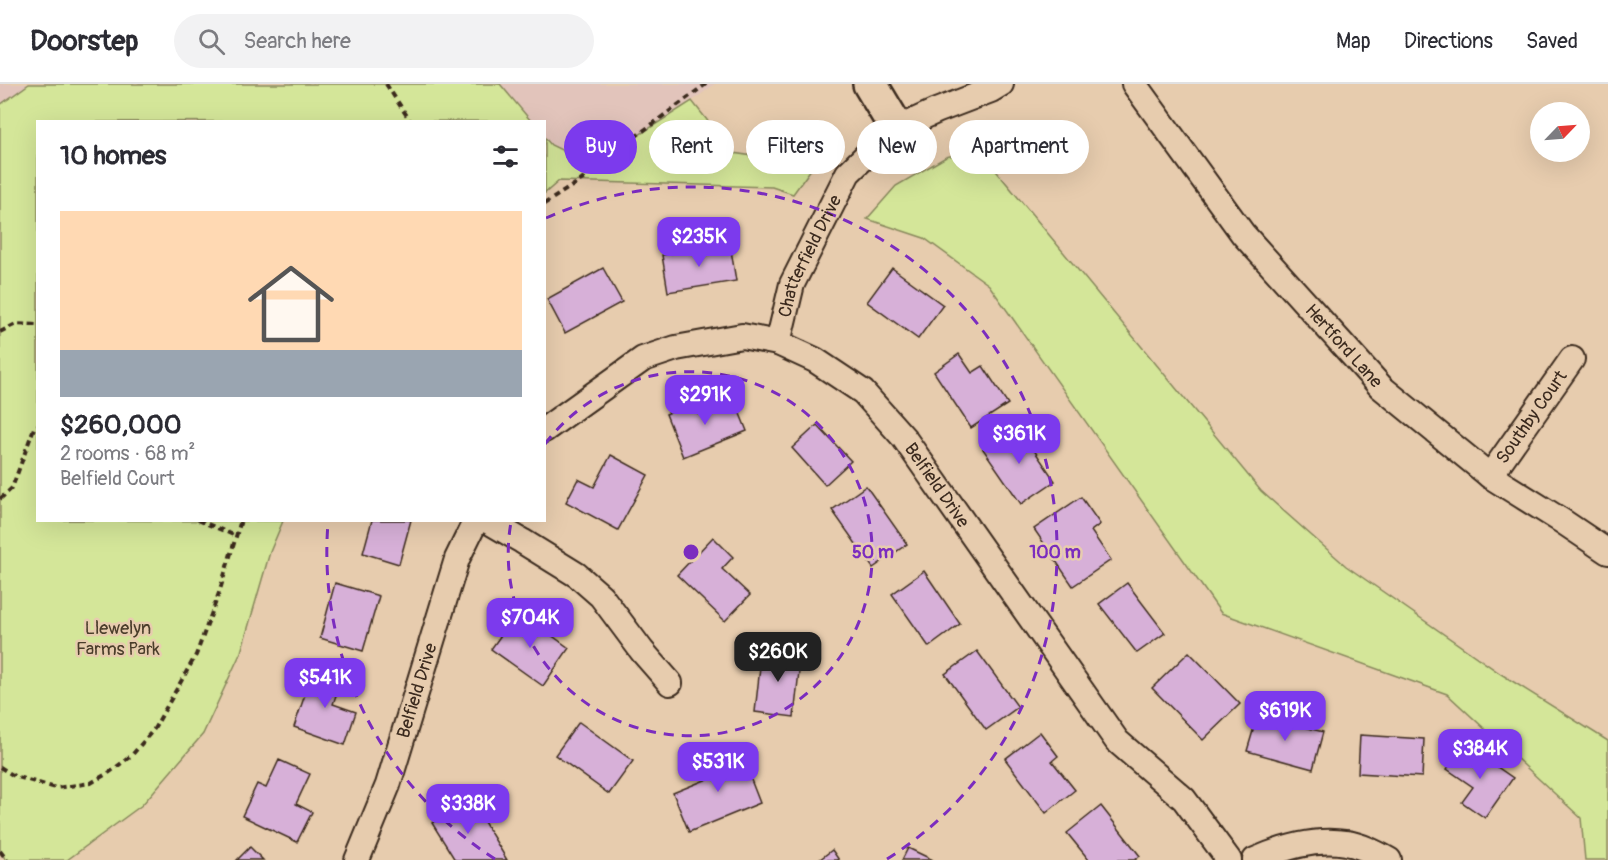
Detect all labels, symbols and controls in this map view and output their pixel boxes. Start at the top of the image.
search box [174,14,594,68]
text: Doorstep [30,24,138,59]
icon: search [195,25,228,58]
text: Search here [243,27,351,55]
text: Map [1336,28,1371,55]
text: Directions [1404,28,1493,55]
text: Saved [1526,28,1578,55]
north arrow [1530,102,1590,162]
map controls [1530,102,1590,162]
chip: Buy [564,120,637,174]
chip: Rent [649,120,734,174]
chip: Filters [746,120,845,174]
chip: New [857,120,937,174]
chip: Apartment [949,120,1089,174]
text: 10 homes [60,140,166,172]
icon: filters [489,140,522,173]
street label: Chatterfield Drive [773,191,847,319]
pin: $235K [657,217,741,268]
text: $235K [671,224,727,249]
icon: home [237,250,345,358]
street label: Hertford Lane [1300,299,1388,393]
street label: Southby Court [1491,365,1572,468]
pin: $291K [663,375,747,426]
text: $291K [679,382,731,407]
text: $260,000 [60,409,181,441]
pin: $361K [977,414,1061,465]
text: $361K [992,421,1046,446]
street label: Belfield Drive [899,438,975,532]
text: 2 rooms · 68 m² [60,441,195,466]
text: Belfield Court [60,466,175,491]
text: 50 m [852,541,894,564]
text: 100 m [1029,541,1081,564]
centre of rings [681,542,701,562]
pin: $704K [488,598,572,649]
text: $704K [501,605,559,630]
park label: Llewelyn Farms Park [76,617,160,661]
pin: $260K [736,632,820,683]
text: $260K [748,639,808,664]
street label: Belfield Drive [392,640,442,741]
pin: $541K [283,658,367,709]
text: $541K [298,665,352,690]
pin: $619K [1243,691,1327,742]
text: $619K [1259,698,1311,723]
pin: $384K [1438,729,1522,780]
text: $384K [1452,736,1508,761]
pin: $531K [676,742,760,793]
text: $531K [692,749,744,774]
pin: $338K [426,784,510,835]
text: $338K [440,791,496,816]

